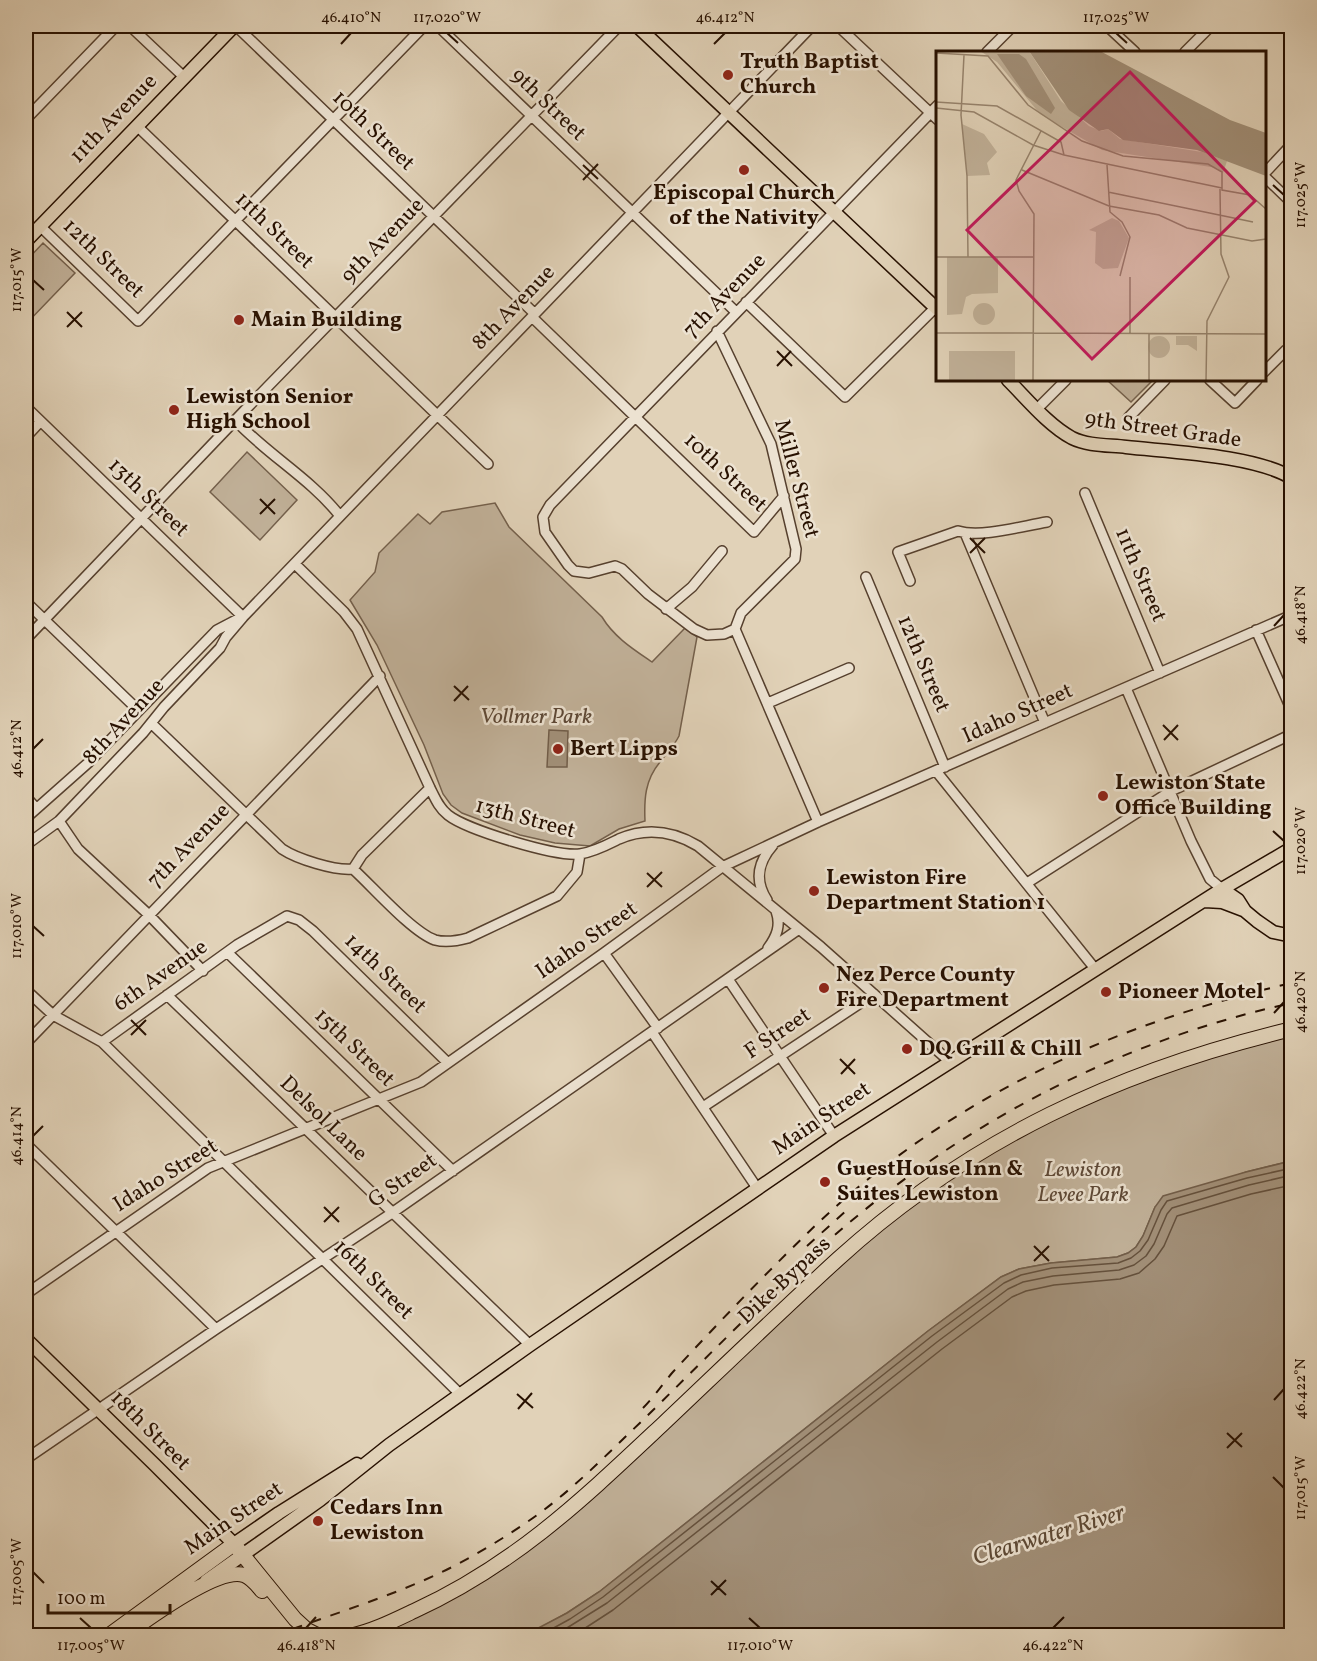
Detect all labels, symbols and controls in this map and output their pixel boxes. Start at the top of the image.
text: 46.410°N [321,8,381,29]
text: 117.020°W [413,8,481,29]
text: 46.412°N [695,8,755,29]
text: 117.025°W [1083,8,1149,29]
place label: Truth Baptist Church [740,47,879,103]
inset map [936,51,1266,381]
street label: 9th Street [503,61,593,149]
street label: 11th Avenue [63,67,165,171]
marker: Truth Baptist Church [721,68,735,82]
street label: 10th Street [325,84,422,179]
text: 117.025°W [1291,162,1312,228]
marker: Episcopal Church of the Nativity [737,163,751,177]
place label: Episcopal Church of the Nativity [653,178,835,234]
street label: 11th Street [227,185,321,277]
street label: 9th Avenue [334,191,432,291]
street label: 12th Street [55,212,151,306]
street label: 7th Avenue [676,246,774,346]
text: 117.015°W [7,248,28,312]
street label: 8th Avenue [465,258,563,358]
place label: Main Building [251,305,402,336]
marker: Main Building [232,313,246,327]
place label: Lewiston Senior High School [186,382,354,438]
marker: Lewiston Senior High School [167,403,181,417]
street label: 9th Street Grade [1083,404,1243,456]
street label: Miller Street [765,416,827,542]
street label: 10th Street [676,426,774,520]
street label: 13th Street [100,451,196,545]
street label: 11th Street [1106,523,1174,627]
text: 46.418°N [1291,585,1312,645]
street label: 12th Street [889,610,958,718]
street label: 8th Avenue [76,672,172,772]
street label: Idaho Street [958,676,1078,752]
park label: Vollmer Park [480,702,592,733]
text: 46.412°N [7,719,28,779]
place label: Bert Lipps [570,734,678,765]
marker: Bert Lipps [551,742,565,756]
place label: Lewiston State Office Building [1115,768,1272,824]
marker: Lewiston State Office Building [1096,789,1110,803]
street label: 13th Street [471,791,579,847]
street label: 7th Avenue [140,796,238,896]
text: 117.020°W [1291,807,1312,875]
place label: Lewiston Fire Department Station 1 [826,863,1045,919]
marker: Lewiston Fire Department Station 1 [807,884,821,898]
text: 117.010°W [7,893,28,959]
street label: Idaho Street [530,894,644,988]
street label: 14th Street [337,927,434,1022]
street label: 6th Avenue [108,932,214,1020]
place label: Nez Perce County Fire Department [836,960,1016,1016]
text: 46.420°N [1291,971,1312,1033]
place label: Pioneer Motel [1118,977,1264,1008]
marker: Nez Perce County Fire Department [817,981,831,995]
marker: Pioneer Motel [1099,985,1113,999]
street label: F Street [738,1000,818,1068]
street label: 15th Street [307,1001,402,1095]
place label: DQ Grill & Chill [919,1034,1082,1065]
marker: DQ Grill & Chill [900,1042,914,1056]
street label: Delsol Lane [272,1069,374,1169]
street label: Main Street [766,1074,878,1164]
text: 46.414°N [7,1106,28,1166]
street label: Idaho Street [108,1131,224,1220]
street label: G Street [362,1146,444,1216]
place label: GuestHouse Inn & Suites Lewiston [837,1154,1023,1210]
park label: Lewiston Levee Park [1037,1155,1129,1211]
marker: GuestHouse Inn & Suites Lewiston [818,1175,832,1189]
street label: Dike Bypass [732,1230,838,1332]
street label: 16th Street [326,1233,420,1327]
text: 46.422°N [1291,1358,1312,1420]
street label: 18th Street [103,1384,197,1478]
text: 117.015°W [1291,1456,1312,1520]
street label: Main Street [178,1474,290,1564]
place label: Cedars Inn Lewiston [330,1493,443,1549]
water label: Clearwater River [969,1496,1130,1575]
marker: Cedars Inn Lewiston [311,1514,325,1528]
text: 117.005°W [7,1538,28,1606]
scale bar [48,1577,170,1615]
text: 100 m [57,1587,106,1612]
text: 117.005°W [57,1636,125,1657]
text: 46.418°N [276,1636,336,1657]
text: 117.010°W [727,1636,793,1657]
text: 46.422°N [1022,1636,1084,1657]

